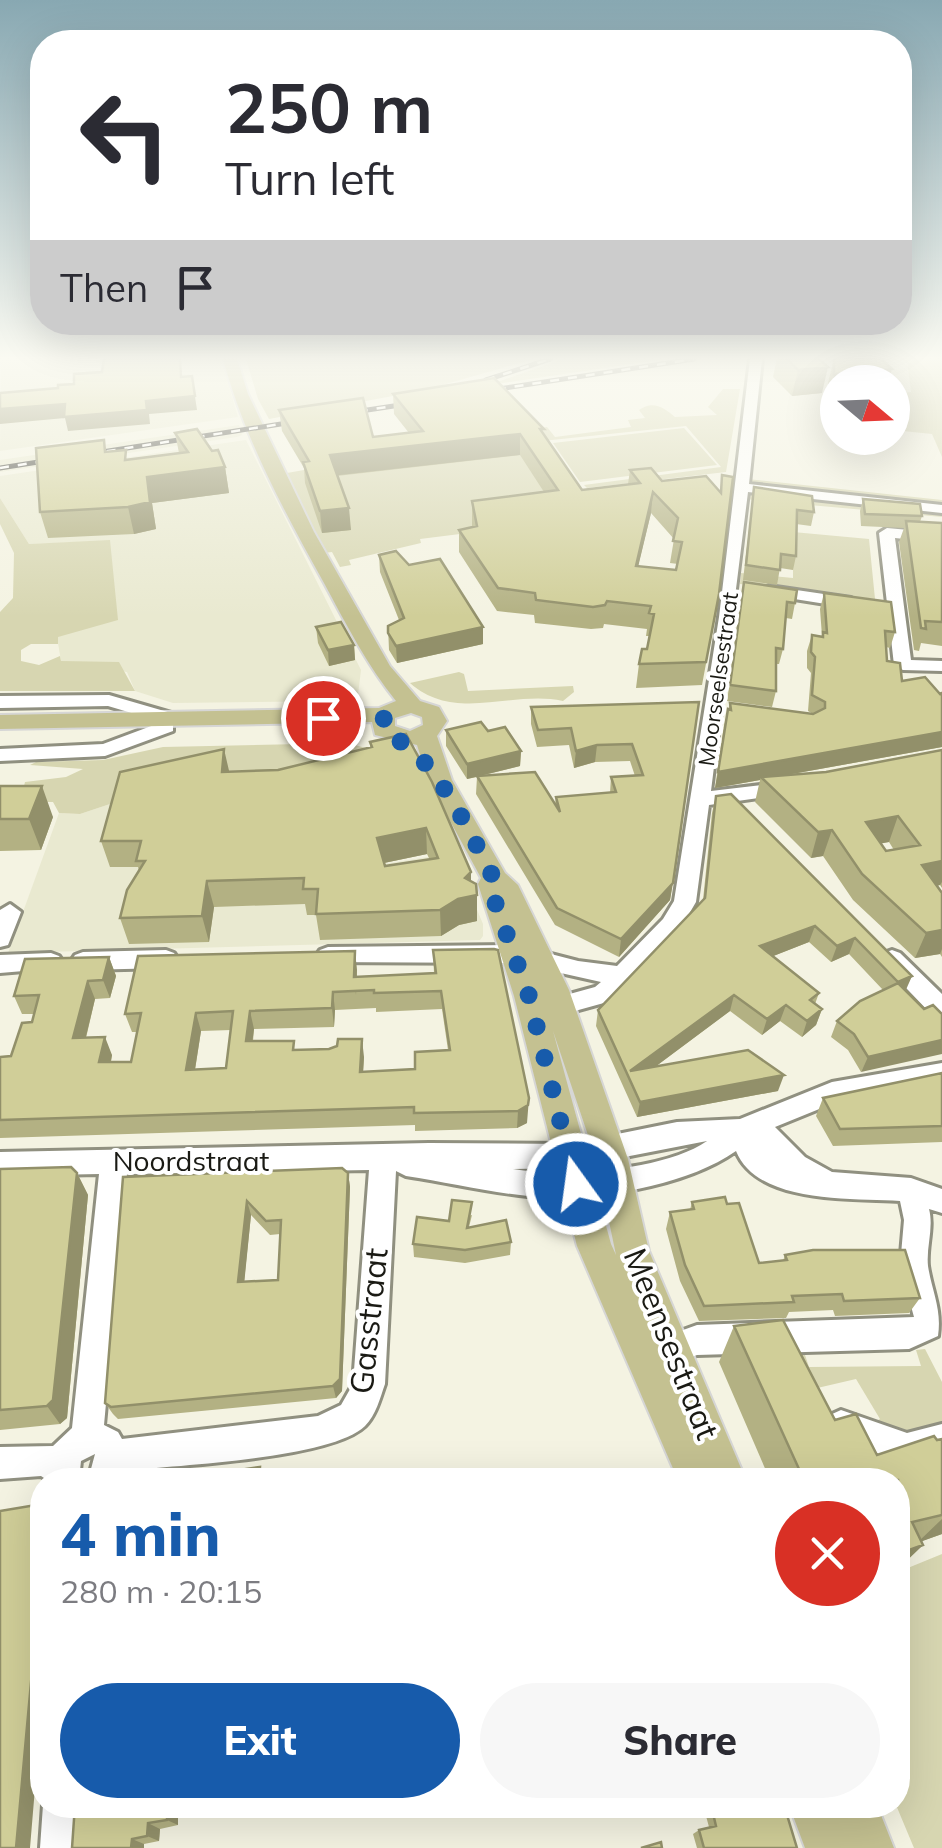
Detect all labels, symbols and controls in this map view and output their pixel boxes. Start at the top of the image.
text: 250 m [225,63,433,151]
icon: left [60,70,190,200]
text: Turn left [225,150,394,206]
icon: arrive [168,260,223,315]
text: Then [60,264,148,312]
north arrow [820,365,910,455]
map controls [820,365,910,455]
street label: Moorseelsestraat [692,590,744,768]
pin [281,676,366,761]
icon: arrive [296,691,351,746]
position arrow [524,1132,628,1236]
street label: Noordstraat [113,1143,270,1178]
street label: Meensestraat [615,1242,728,1445]
street label: Gasstraat [340,1246,396,1396]
text: 4 min [60,1496,221,1571]
button: close [775,1501,880,1606]
text: 280 m · 20:15 [60,1571,262,1611]
button: Exit [60,1683,460,1798]
button: Share [480,1683,880,1798]

